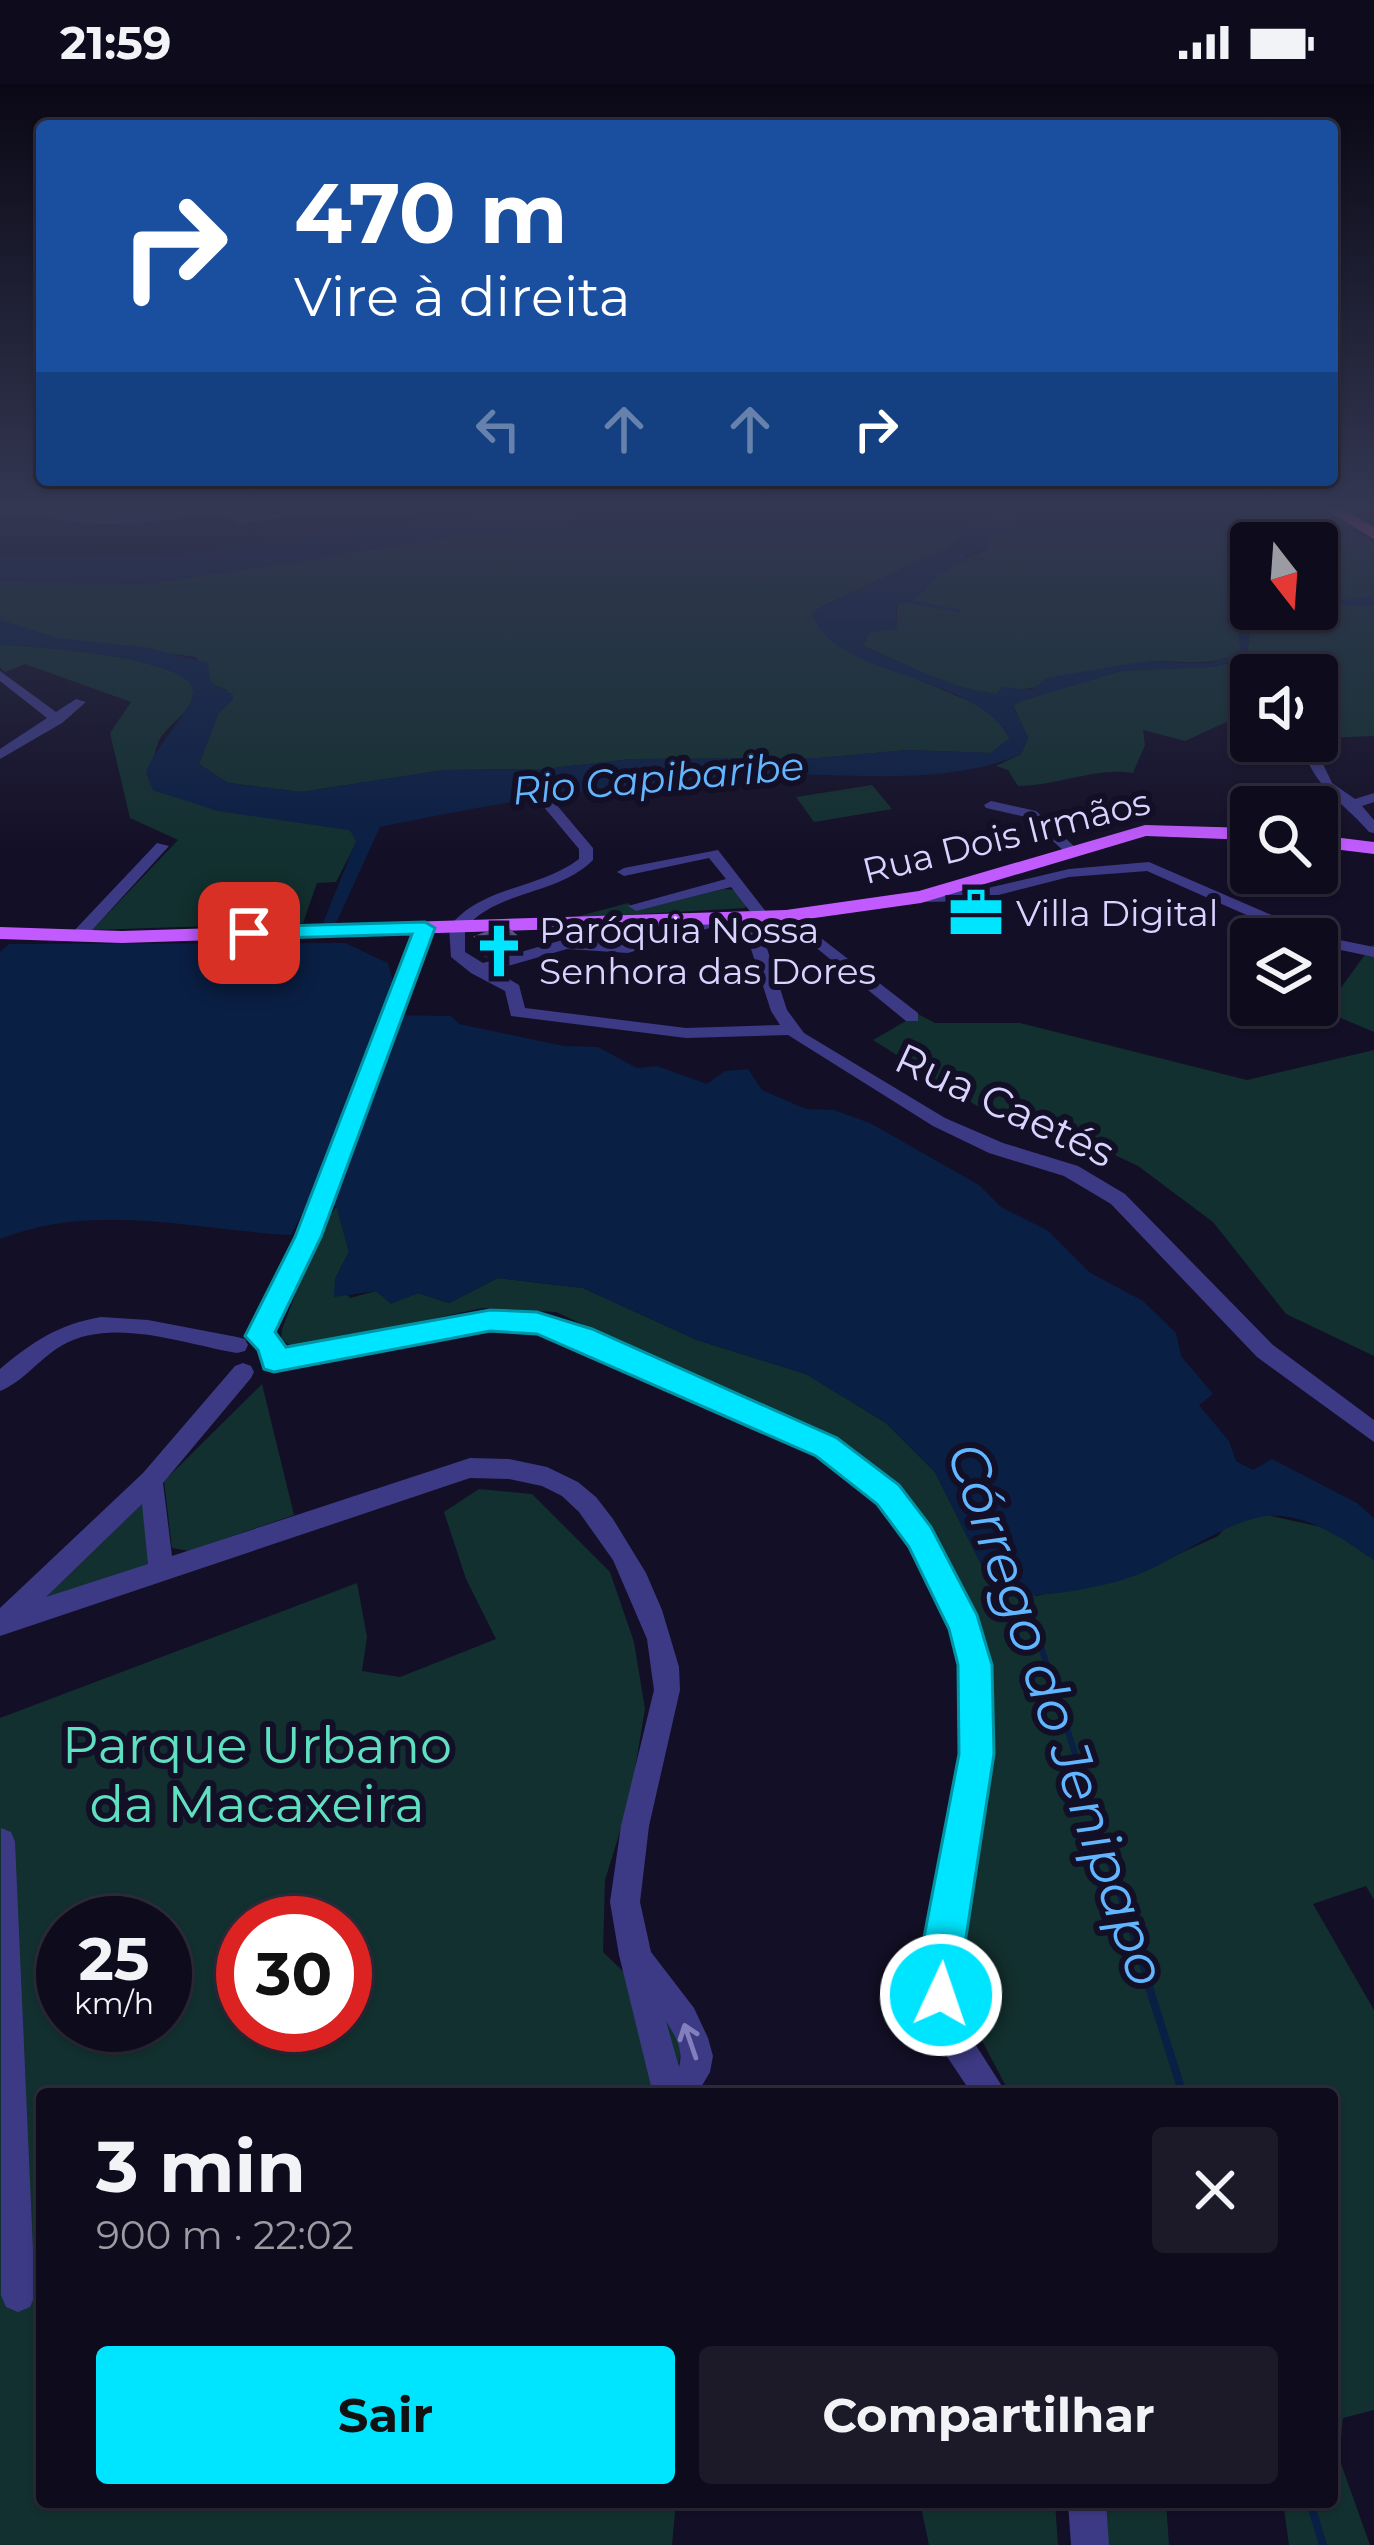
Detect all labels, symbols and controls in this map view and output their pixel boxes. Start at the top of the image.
text: 21:59 [60,15,171,70]
text: 470 m [294,162,568,264]
icon: right [96,168,252,324]
text: Vire à direita [294,264,631,330]
icon: left [465,396,531,462]
icon: ahead [591,396,657,462]
icon: ahead [717,396,783,462]
icon: right [843,396,909,462]
north arrow [1230,522,1338,630]
map controls [1230,522,1338,1026]
button: sound [1230,654,1338,762]
water label: Rio Capibaribe [510,741,806,815]
street label: Rua Dois Irmãos [858,779,1154,893]
button: search [1230,786,1338,894]
pin [198,882,300,984]
office icon: Villa Digital [947,884,1005,942]
place label: Villa Digital [1016,891,1219,935]
icon: arrive [216,900,282,966]
place label: Paróquia Nossa Senhora das Dores [539,908,876,993]
button: layers [1230,918,1338,1026]
church icon: Paróquia Nossa Senhora das Dores [470,922,528,980]
street label: Rua Caetés [887,1032,1123,1178]
water label: Córrego do Jenipapo [933,1434,1181,1994]
park label: Parque Urbano da Macaxeira [62,1714,452,1835]
speed limit sign: 30 [216,1896,372,2052]
text: 25 [78,1922,150,1995]
position arrow [878,1932,1004,2058]
text: km/h [74,1985,154,2022]
one-way arrow [678,2023,699,2060]
text: 3 min [96,2122,306,2210]
button: close [1152,2127,1278,2253]
text: 900 m · 22:02 [96,2211,354,2259]
button: Sair [96,2346,675,2484]
button: Compartilhar [699,2346,1278,2484]

